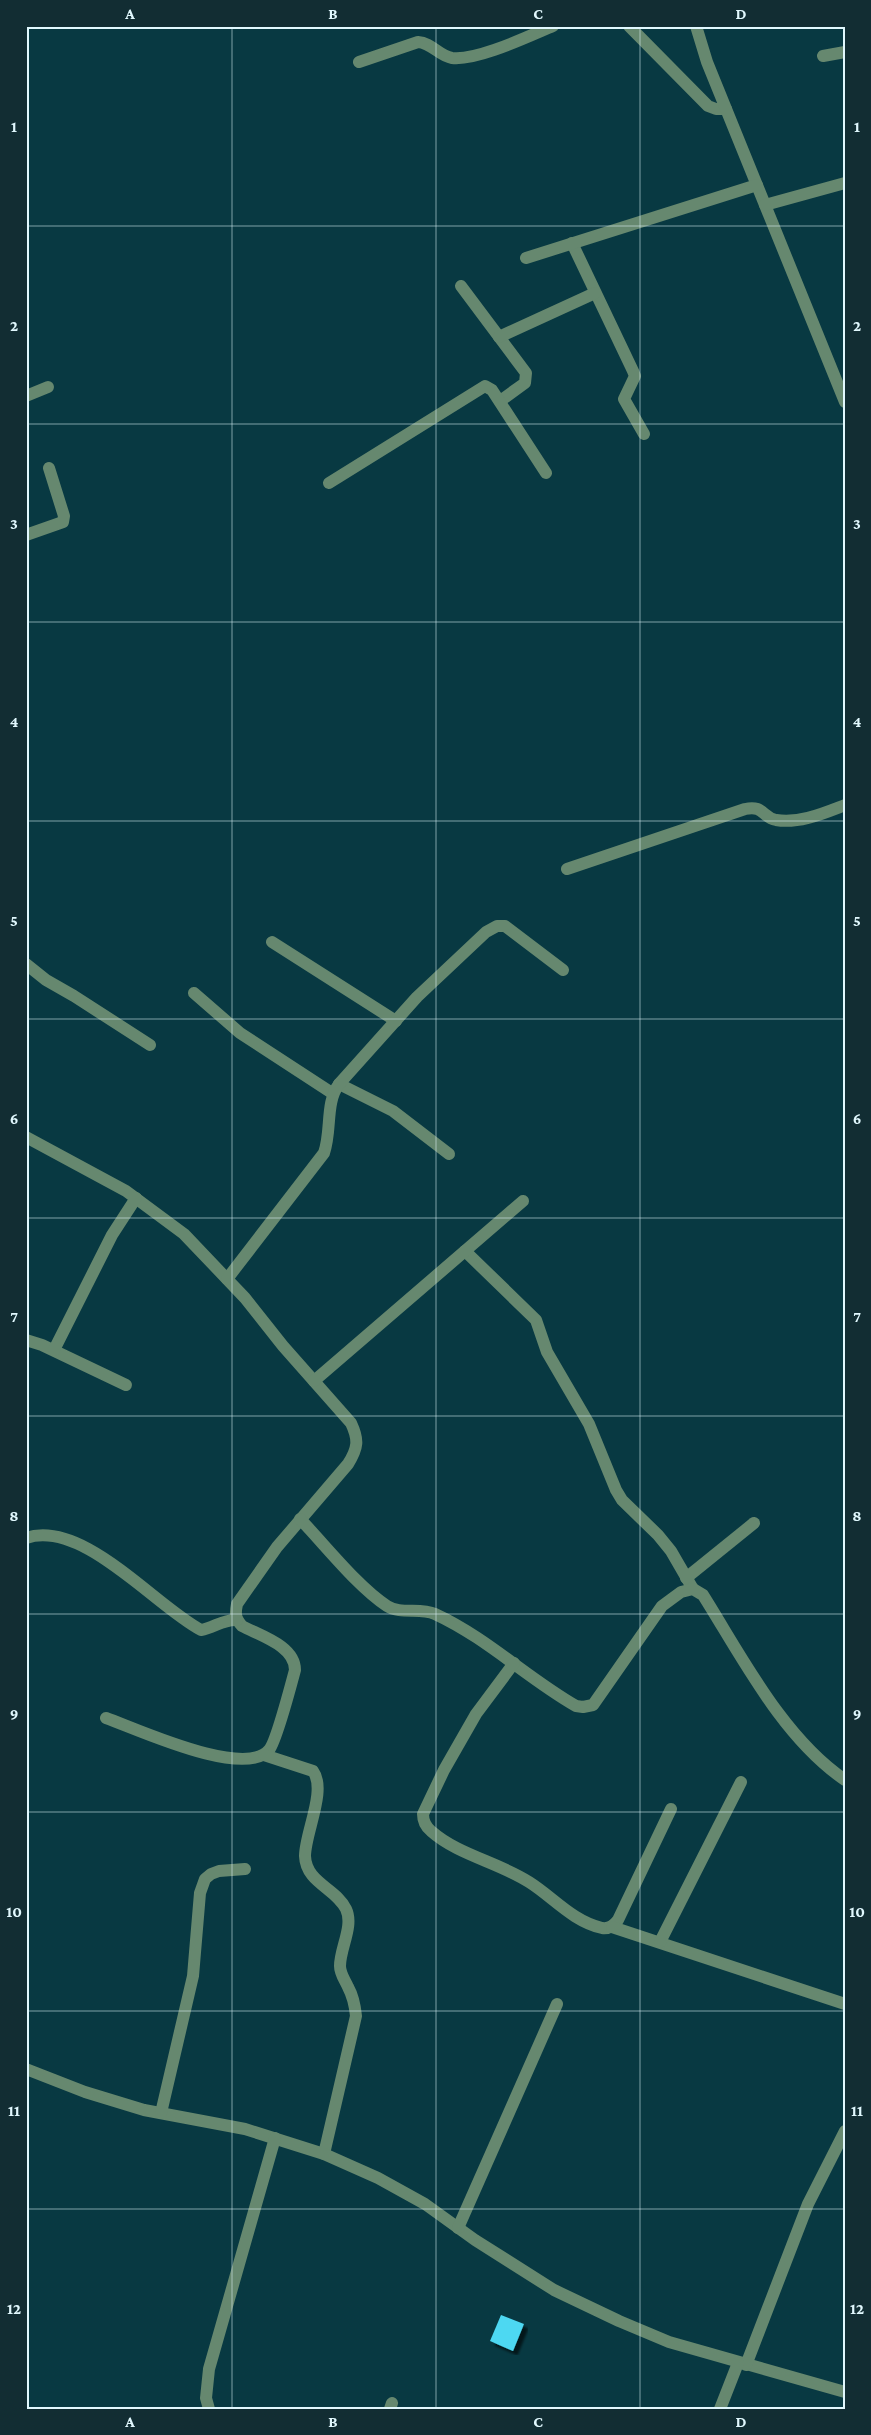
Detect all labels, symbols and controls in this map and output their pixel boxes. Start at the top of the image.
text: A [124,5,135,22]
text: B [328,5,338,22]
text: C [533,5,543,22]
text: D [735,5,747,22]
text: 1 [11,118,17,135]
text: 1 [854,118,860,135]
text: 2 [10,317,18,334]
text: 2 [853,317,861,334]
text: 3 [10,515,18,532]
text: 3 [853,515,861,532]
text: 4 [10,713,19,730]
text: 4 [853,713,862,730]
text: 5 [10,912,18,929]
text: 5 [853,912,861,929]
text: 6 [10,1110,18,1127]
text: 6 [853,1110,861,1127]
text: 7 [10,1308,18,1325]
text: 7 [853,1308,861,1325]
text: 8 [9,1507,19,1524]
text: 8 [852,1507,862,1524]
text: 9 [10,1705,18,1722]
text: 9 [853,1705,861,1722]
text: 10 [6,1903,22,1920]
text: 10 [849,1903,865,1920]
text: 11 [8,2102,20,2119]
text: 11 [851,2102,863,2119]
text: 12 [7,2300,21,2317]
text: 12 [850,2300,864,2317]
text: A [124,2413,135,2430]
text: B [328,2413,338,2430]
text: C [533,2413,543,2430]
text: D [735,2413,747,2430]

